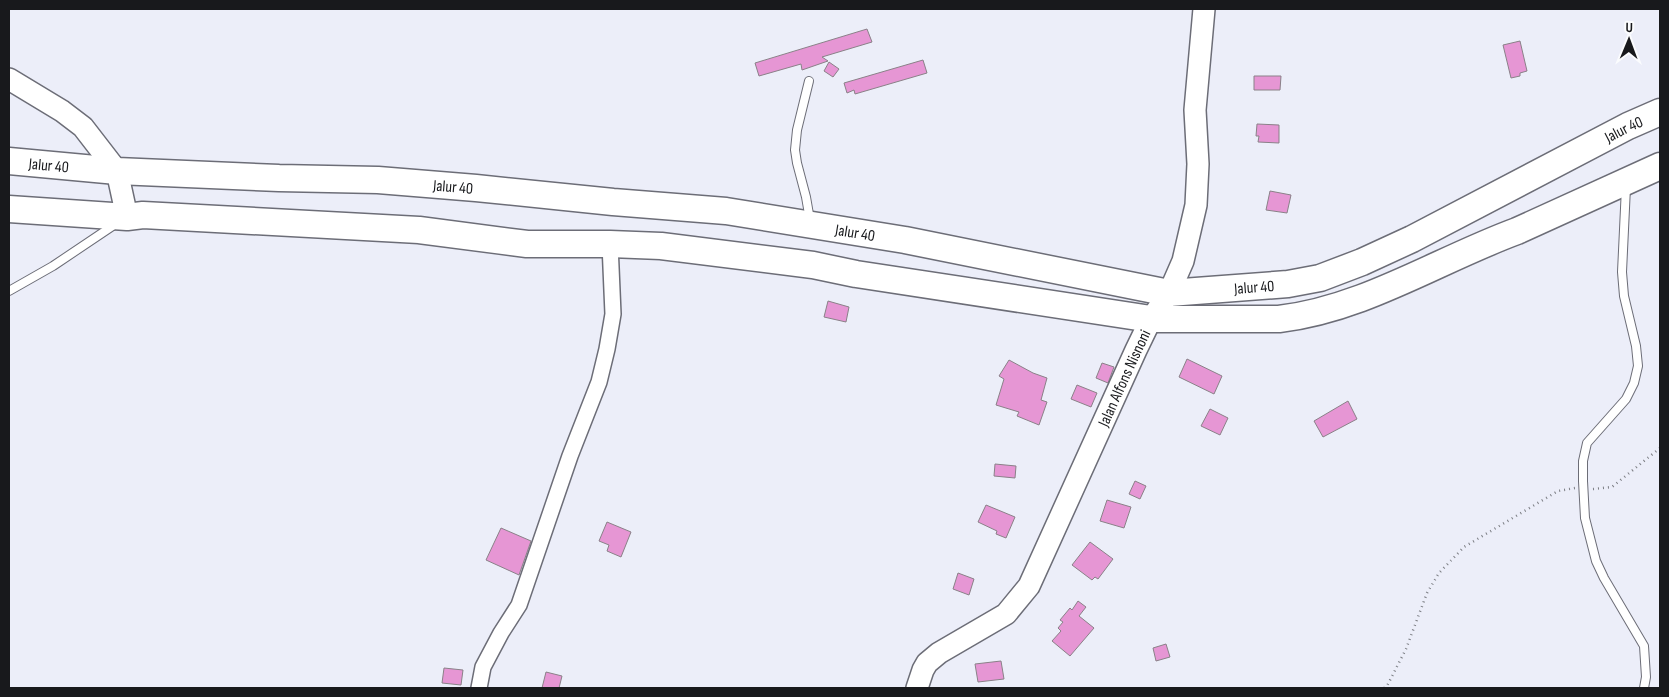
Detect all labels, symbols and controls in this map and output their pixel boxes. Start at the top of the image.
north arrow [1604,15,1654,65]
text: U [1625,19,1633,36]
street label: Jalur 40 [1601,113,1646,148]
street label: Jalur 40 [27,155,70,177]
street label: Jalur 40 [431,176,474,199]
street label: Jalur 40 [833,221,876,246]
street label: Jalur 40 [1233,277,1275,299]
street label: Jalan Alfons Nisnoni [1094,327,1155,431]

